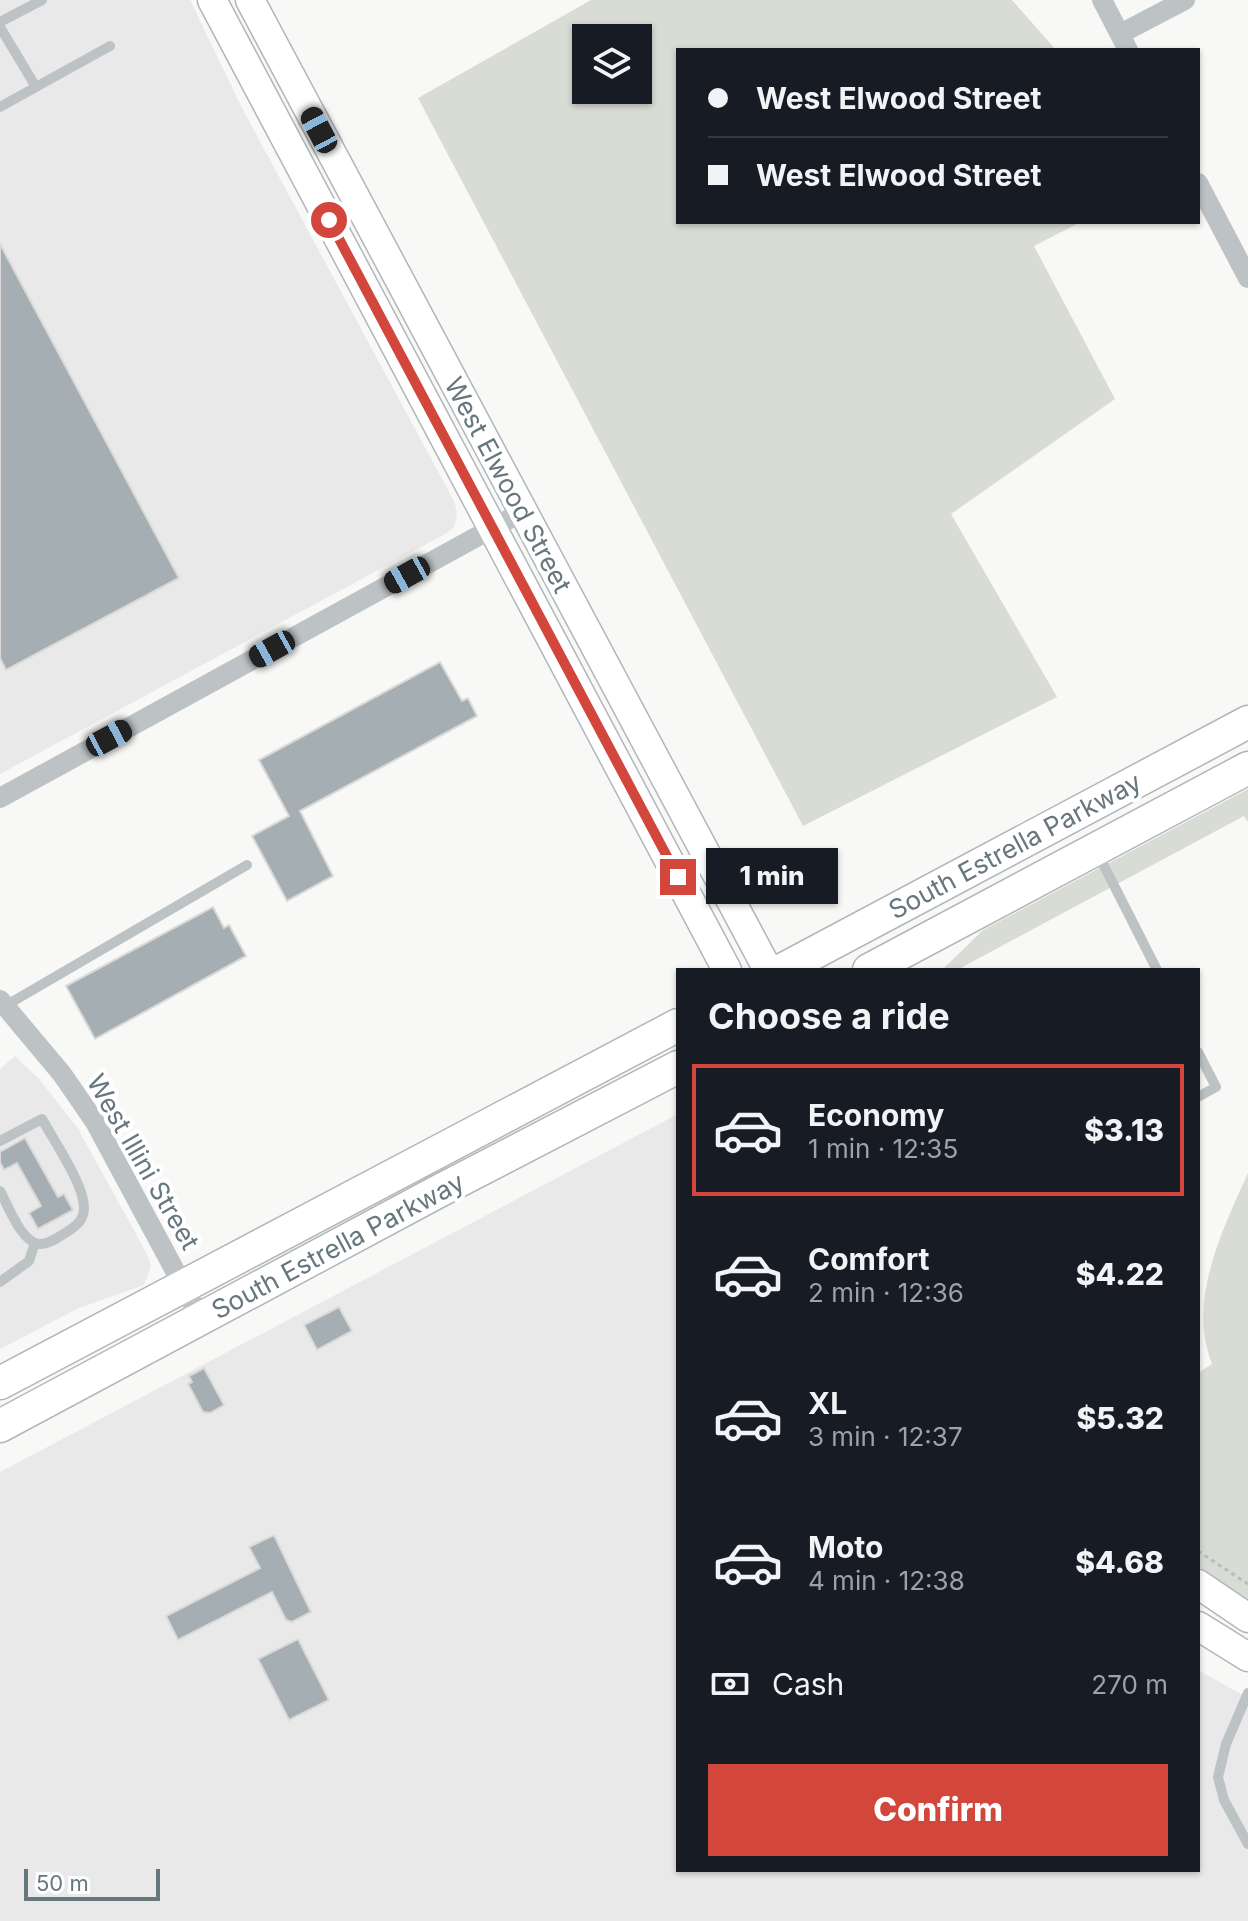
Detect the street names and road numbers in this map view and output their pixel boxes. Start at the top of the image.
street label: West Elwood Street [439,372,578,598]
street label: South Estrella Parkway [883,766,1146,925]
street label: West Illini Street [81,1069,206,1255]
street label: South Estrella Parkway [206,1166,469,1325]

